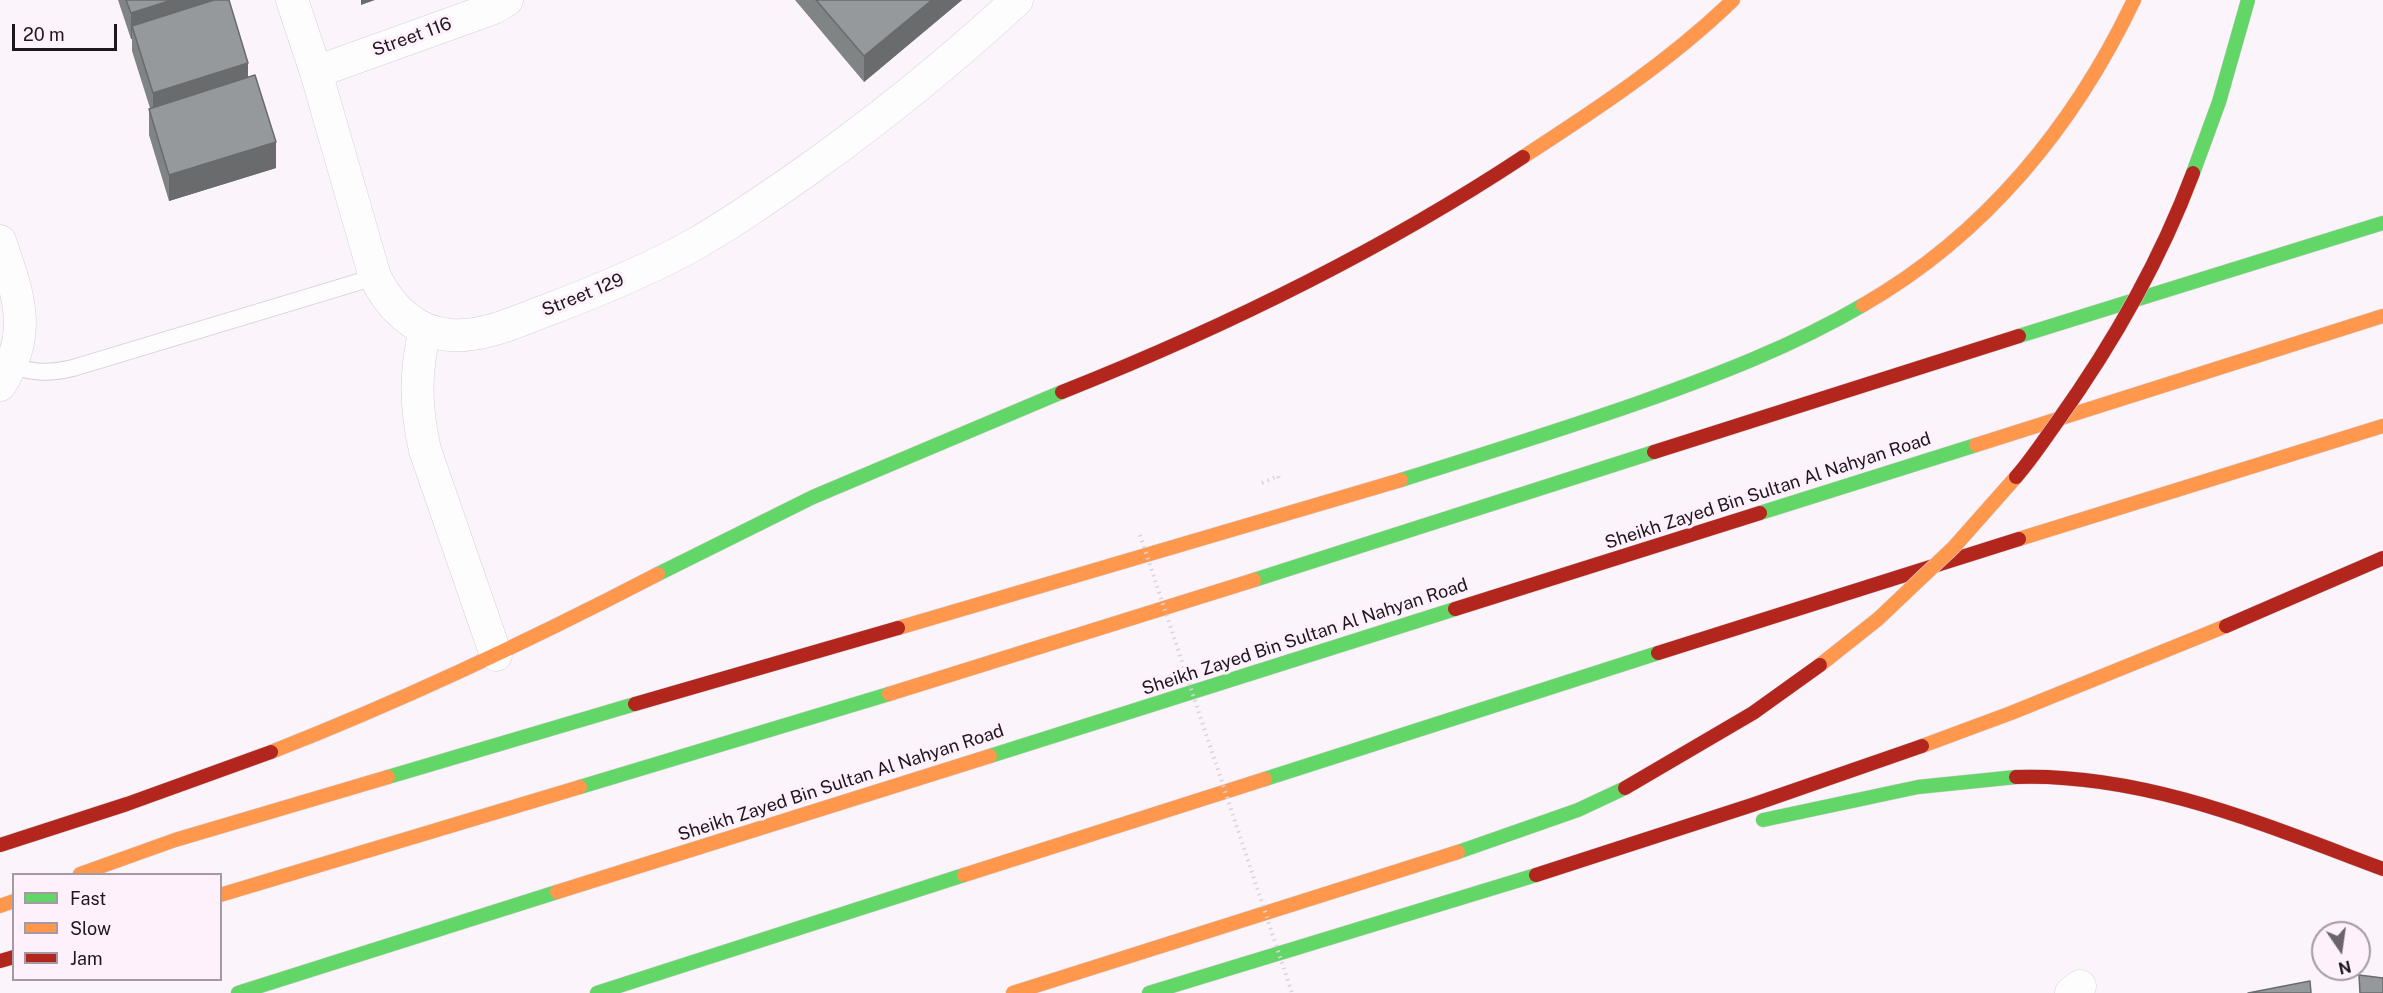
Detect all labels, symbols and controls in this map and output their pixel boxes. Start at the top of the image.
scale bar [15,12,120,50]
street label: Street 116 [369,13,455,61]
text: 20 m [23,24,65,45]
street label: Street 129 [539,269,627,321]
street label: Sheikh Zayed Bin Sultan Al Nahyan Road [1602,428,1934,554]
street label: Sheikh Zayed Bin Sultan Al Nahyan Road [1139,574,1471,700]
street label: Sheikh Zayed Bin Sultan Al Nahyan Road [675,720,1007,846]
legend [12,873,222,981]
text: Fast [70,888,106,909]
text: Slow [70,918,111,939]
north arrow [2311,921,2371,981]
text: Jam [70,948,103,969]
text: N [2336,956,2353,978]

